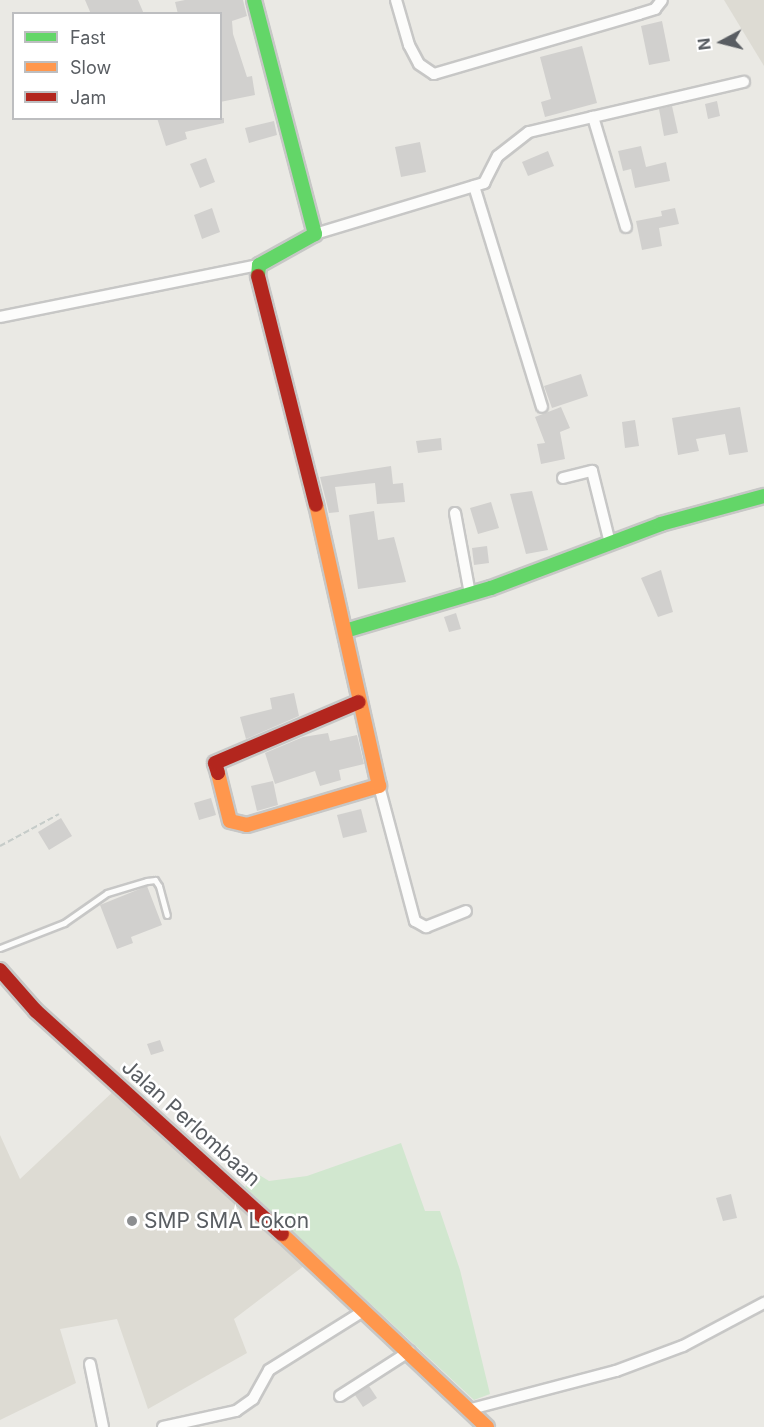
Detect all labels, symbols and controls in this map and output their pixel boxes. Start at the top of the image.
legend [12,12,222,120]
north arrow [692,12,752,72]
text: Fast [70,27,106,48]
text: N [693,37,715,51]
text: Slow [70,57,111,78]
text: Jam [70,87,106,108]
street label: Jalan Perlombaan [116,1054,266,1192]
place label: SMP SMA Lokon [144,1208,309,1234]
marker: SMP SMA Lokon [125,1214,139,1228]

